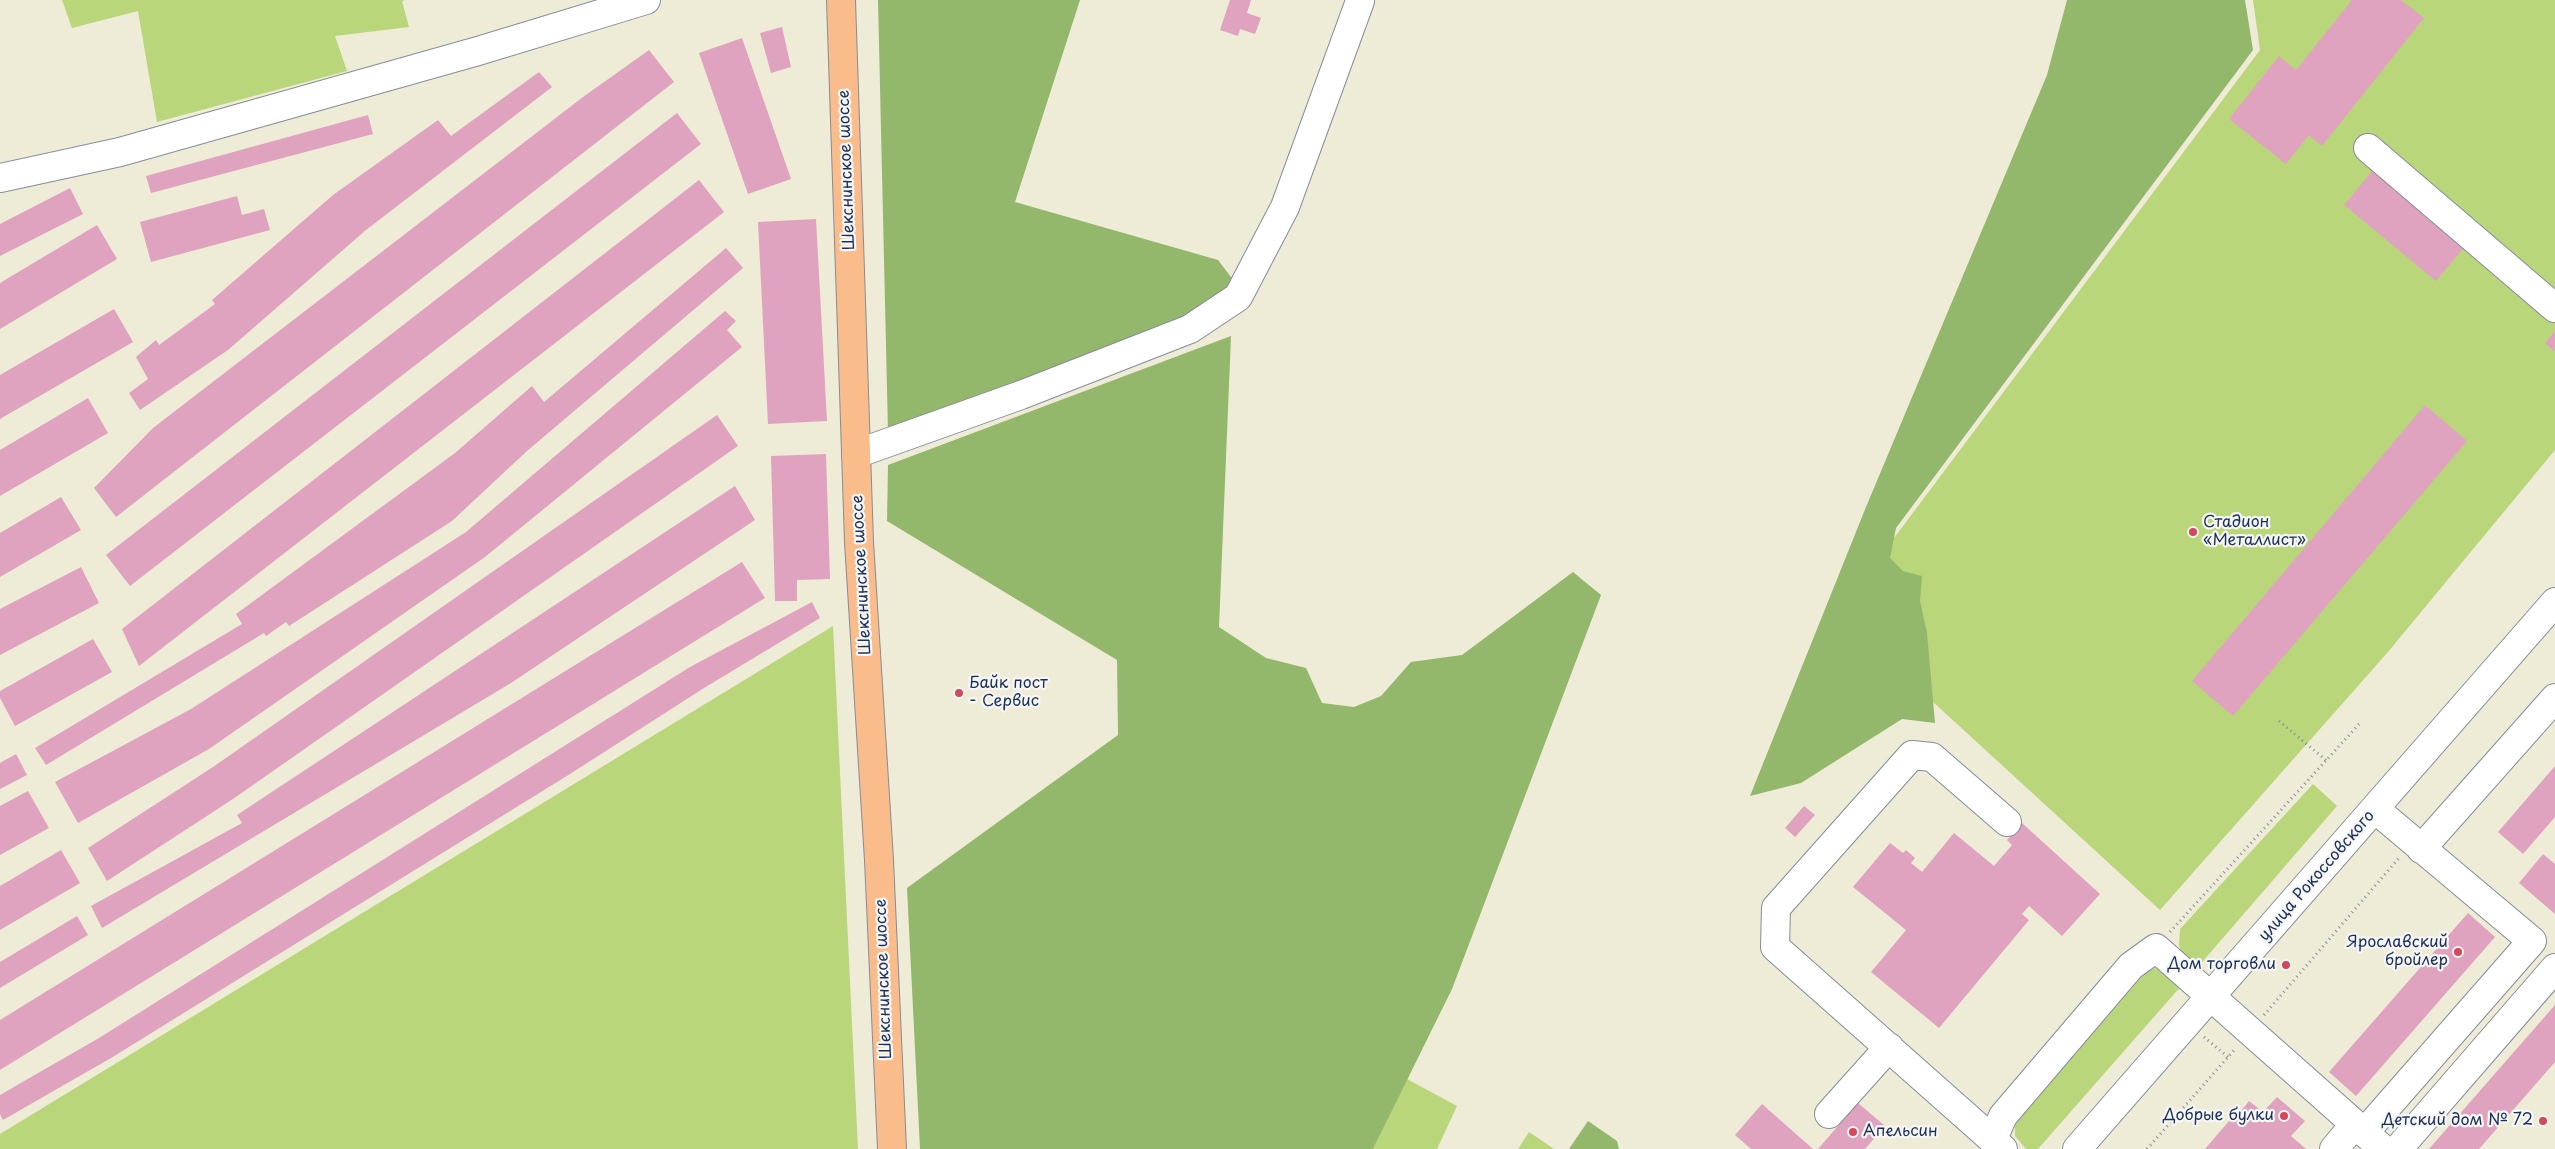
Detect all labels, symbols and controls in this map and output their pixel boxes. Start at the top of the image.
street label: Шекснинское шоссе [835,90,859,250]
street label: Шекснинское шоссе [848,495,876,655]
place label: Стадион «Металлист» [2203,513,2306,551]
marker: Стадион «Металлист» [2187,526,2199,538]
place label: Байк пост - Сервис [969,674,1048,712]
marker: Байк пост - Сервис [953,687,965,699]
street label: улица Рокоссовского [2255,807,2379,945]
street label: Шекснинское шоссе [872,899,896,1059]
place label: Ярославский бройлер [2346,933,2448,971]
marker: Ярославский бройлер [2452,946,2464,958]
place label: Дом торговли [2168,955,2276,975]
marker: Дом торговли [2280,959,2292,971]
place label: Добрые булки [2163,1106,2274,1126]
marker: Добрые булки [2278,1110,2290,1122]
place label: Детский дом № 72 [2382,1111,2533,1131]
marker: Детский дом № 72 [2537,1115,2549,1127]
place label: Апельсин [1863,1122,1938,1142]
marker: Апельсин [1847,1126,1859,1138]

